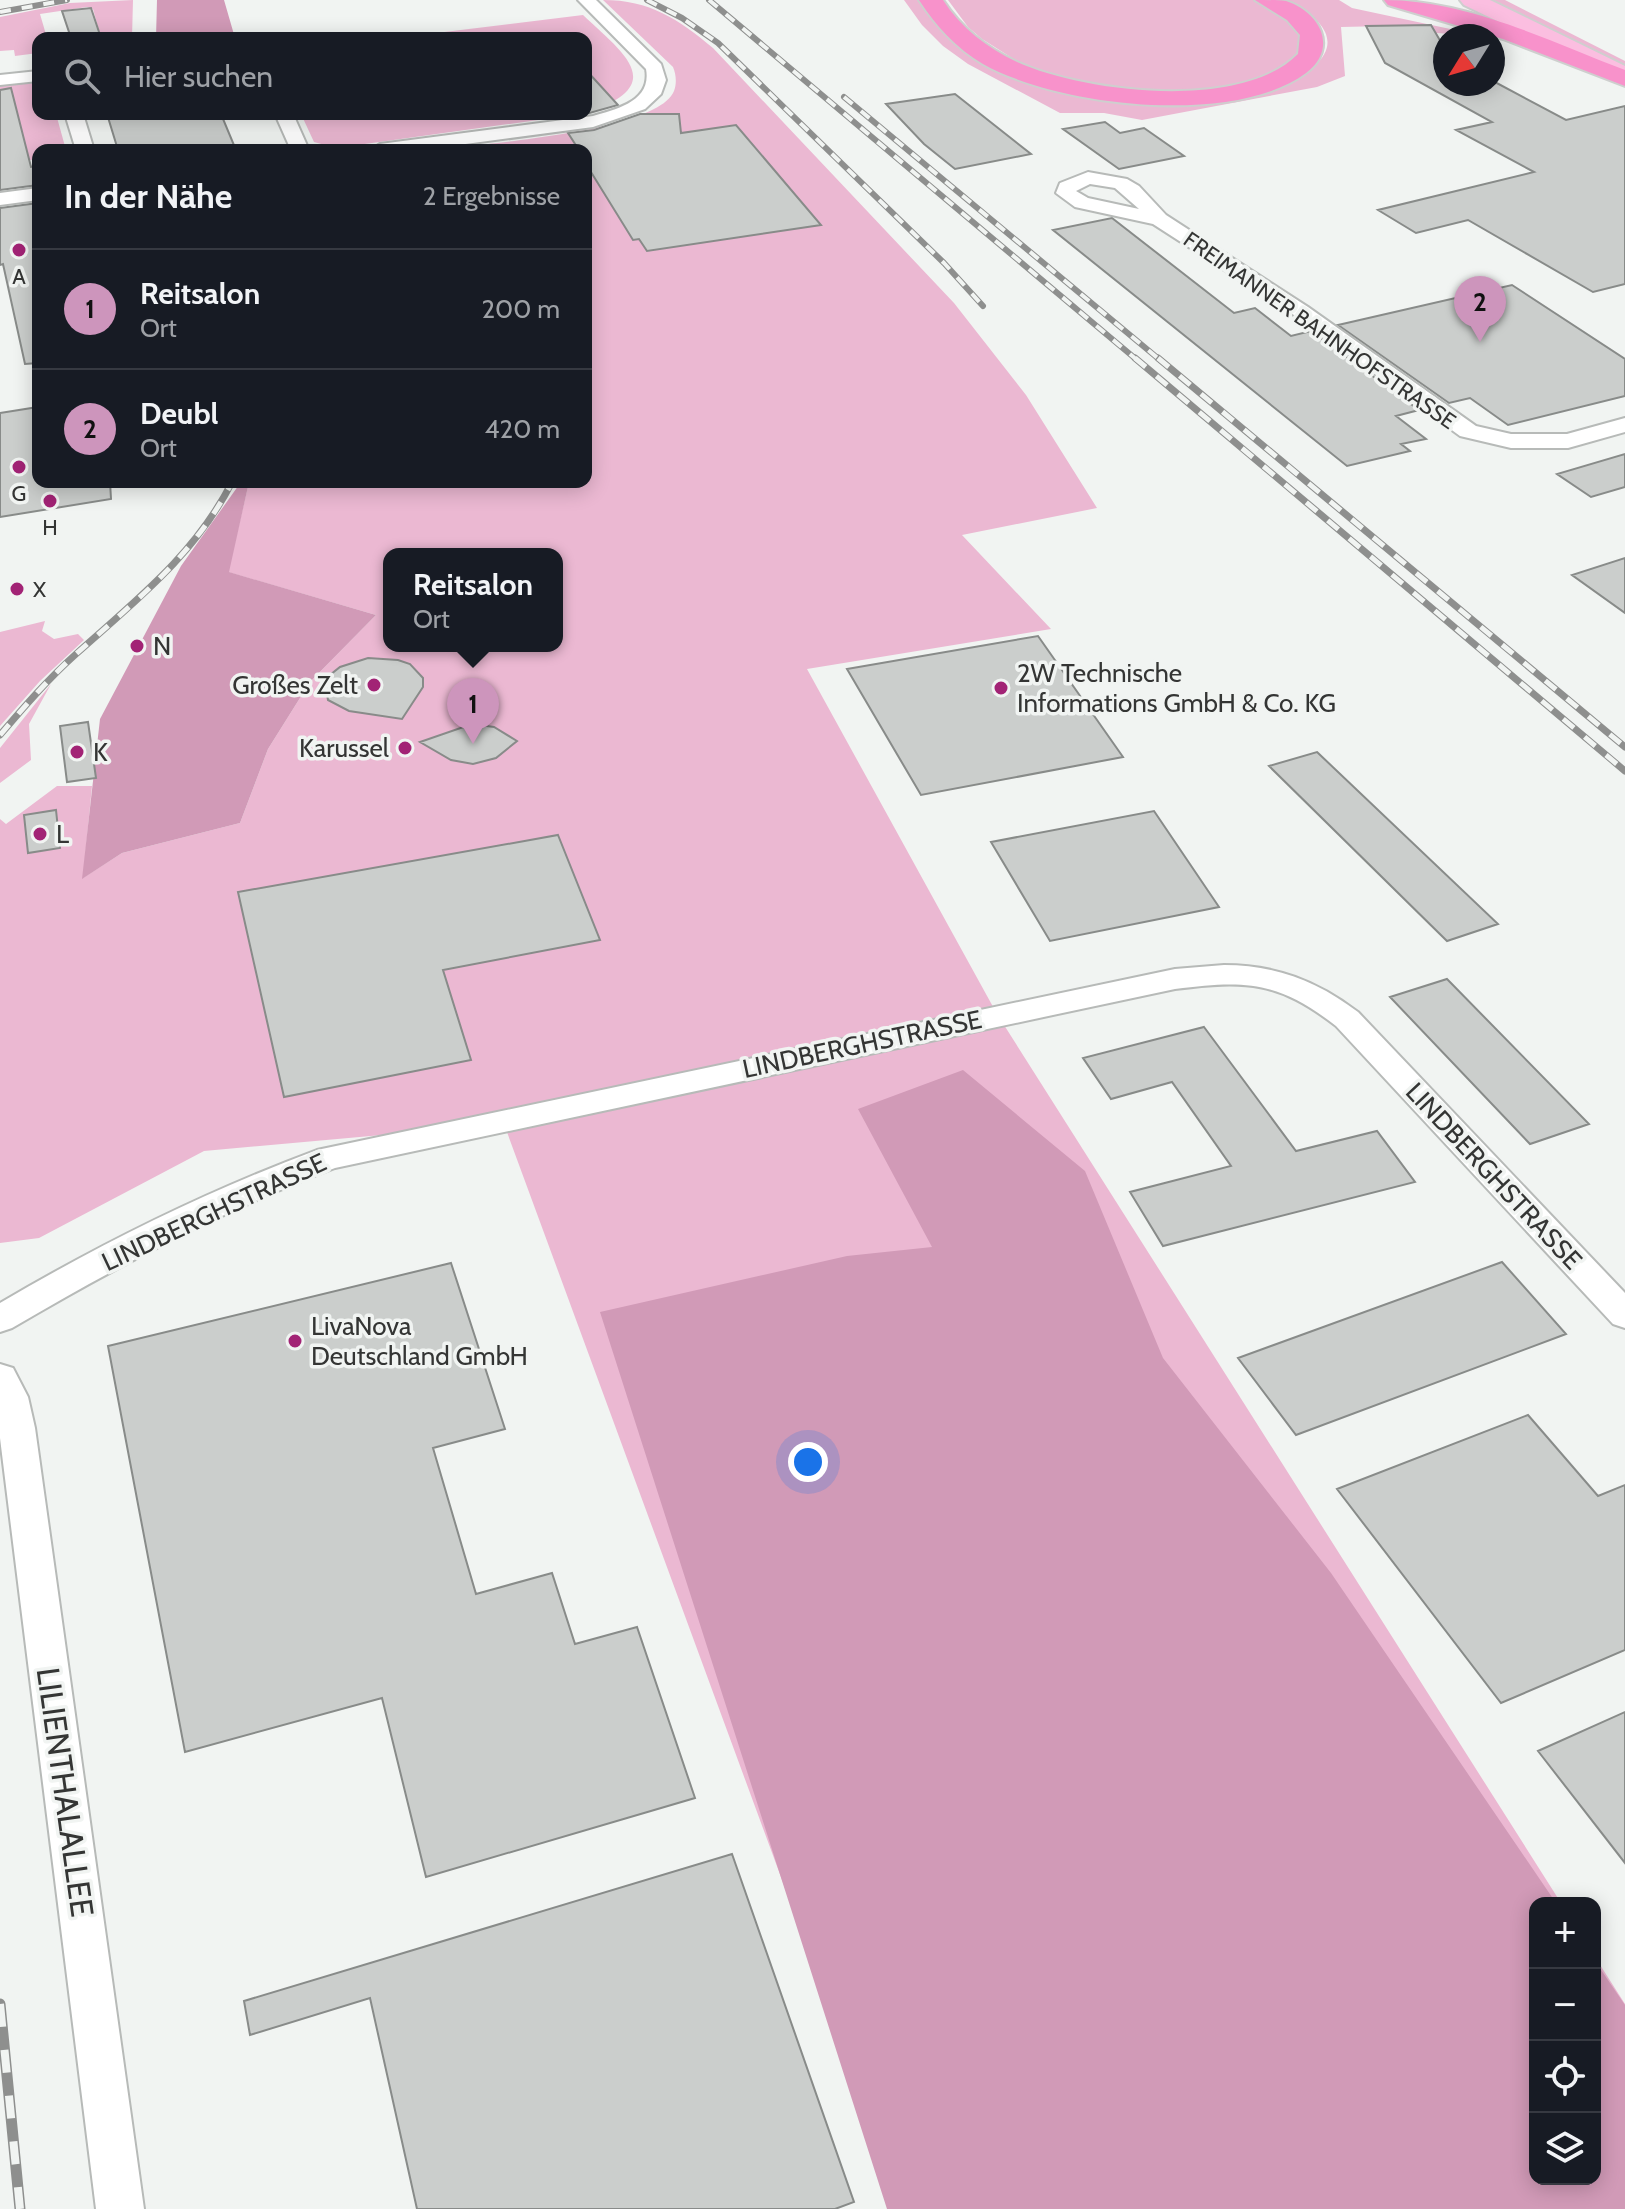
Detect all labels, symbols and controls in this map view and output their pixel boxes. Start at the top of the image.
north arrow [1433,24,1505,96]
search box [32,32,592,120]
icon: search [60,54,104,98]
text: Hier suchen [124,58,273,95]
text: In der Nähe [64,175,232,217]
text: 2 Ergebnisse [423,180,560,212]
street label: FREIMANNER BAHNHOFSTRASSE [1178,226,1461,435]
marker: A [10,241,28,259]
place label: A [12,263,26,290]
text: Reitsalon [140,275,260,312]
pin: 2 [1454,276,1506,342]
text: 1 [85,293,95,325]
text: 200 m [481,293,560,325]
text: Ort [140,312,177,344]
text: Deubl [140,395,218,432]
text: 2 [83,413,97,445]
text: 420 m [485,413,560,445]
text: Ort [140,432,177,464]
marker: G [10,458,28,476]
place label: G [12,480,26,507]
marker: H [41,492,59,510]
place label: H [42,514,58,541]
popup [383,548,563,652]
text: Reitsalon [413,566,533,603]
place label: X [33,576,46,603]
marker: X [8,580,26,598]
text: Ort [413,603,450,635]
place label: N [153,630,171,662]
marker: N [128,637,146,655]
place label: 2W Technische Informations GmbH & Co. KG [1017,657,1336,719]
place label: Großes Zelt [232,669,358,701]
marker: Großes Zelt [365,676,383,694]
pin: 1 [447,678,499,744]
marker: 2W Technische Informations GmbH & Co. KG [992,679,1010,697]
place label: Karussel [299,732,389,764]
place label: K [93,736,108,768]
marker: Karussel [396,739,414,757]
marker: K [68,743,86,761]
place label: L [56,818,69,850]
marker: L [31,825,49,843]
street label: LINDBERGHSTRASSE [739,1003,985,1085]
street label: LINDBERGHSTRASSE [1399,1076,1589,1276]
street label: LINDBERGHSTRASSE [97,1146,331,1278]
place label: LivaNova Deutschland GmbH [311,1310,528,1372]
marker: LivaNova Deutschland GmbH [286,1332,304,1350]
your location [788,1442,828,1482]
street label: LILIENTHALALLEE [29,1665,102,1919]
map controls [1529,1897,1601,2185]
button: + [1529,1897,1601,1969]
button: − [1529,1969,1601,2041]
button: locate [1529,2041,1601,2113]
button: layers [1529,2113,1601,2185]

